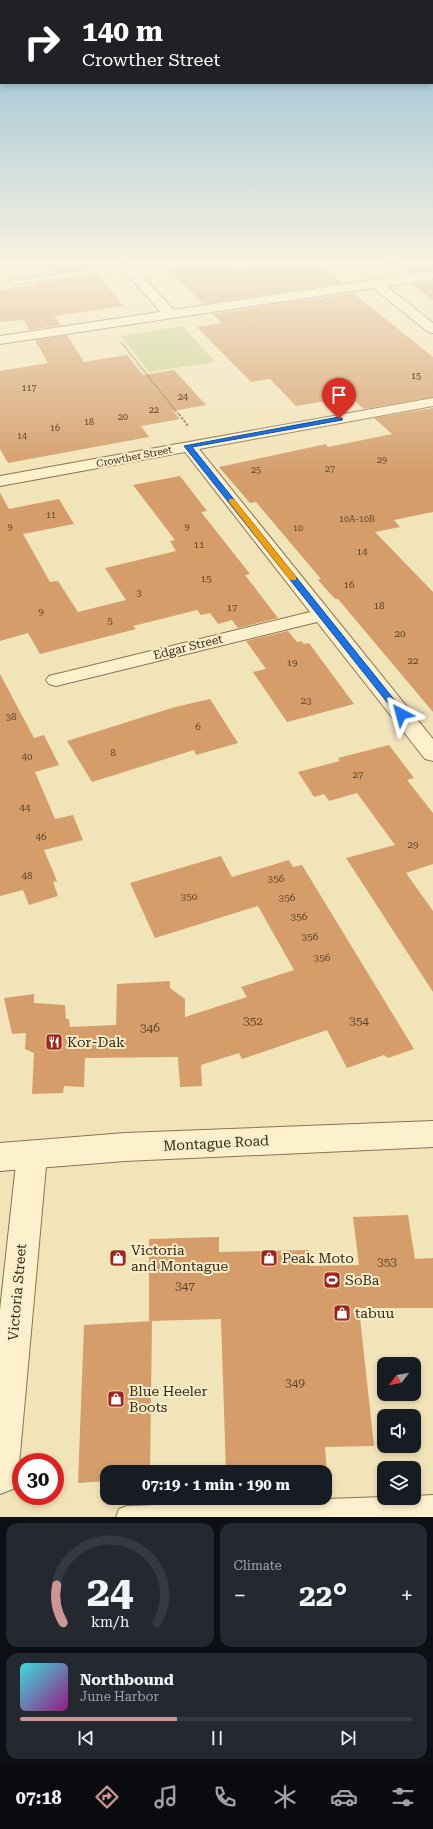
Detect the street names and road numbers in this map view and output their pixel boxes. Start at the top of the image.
street label: Crowther Street [95,444,173,469]
street label: Edgar Street [152,631,225,662]
street label: Montague Road [163,1132,269,1154]
street label: Victoria Street [5,1243,29,1341]

